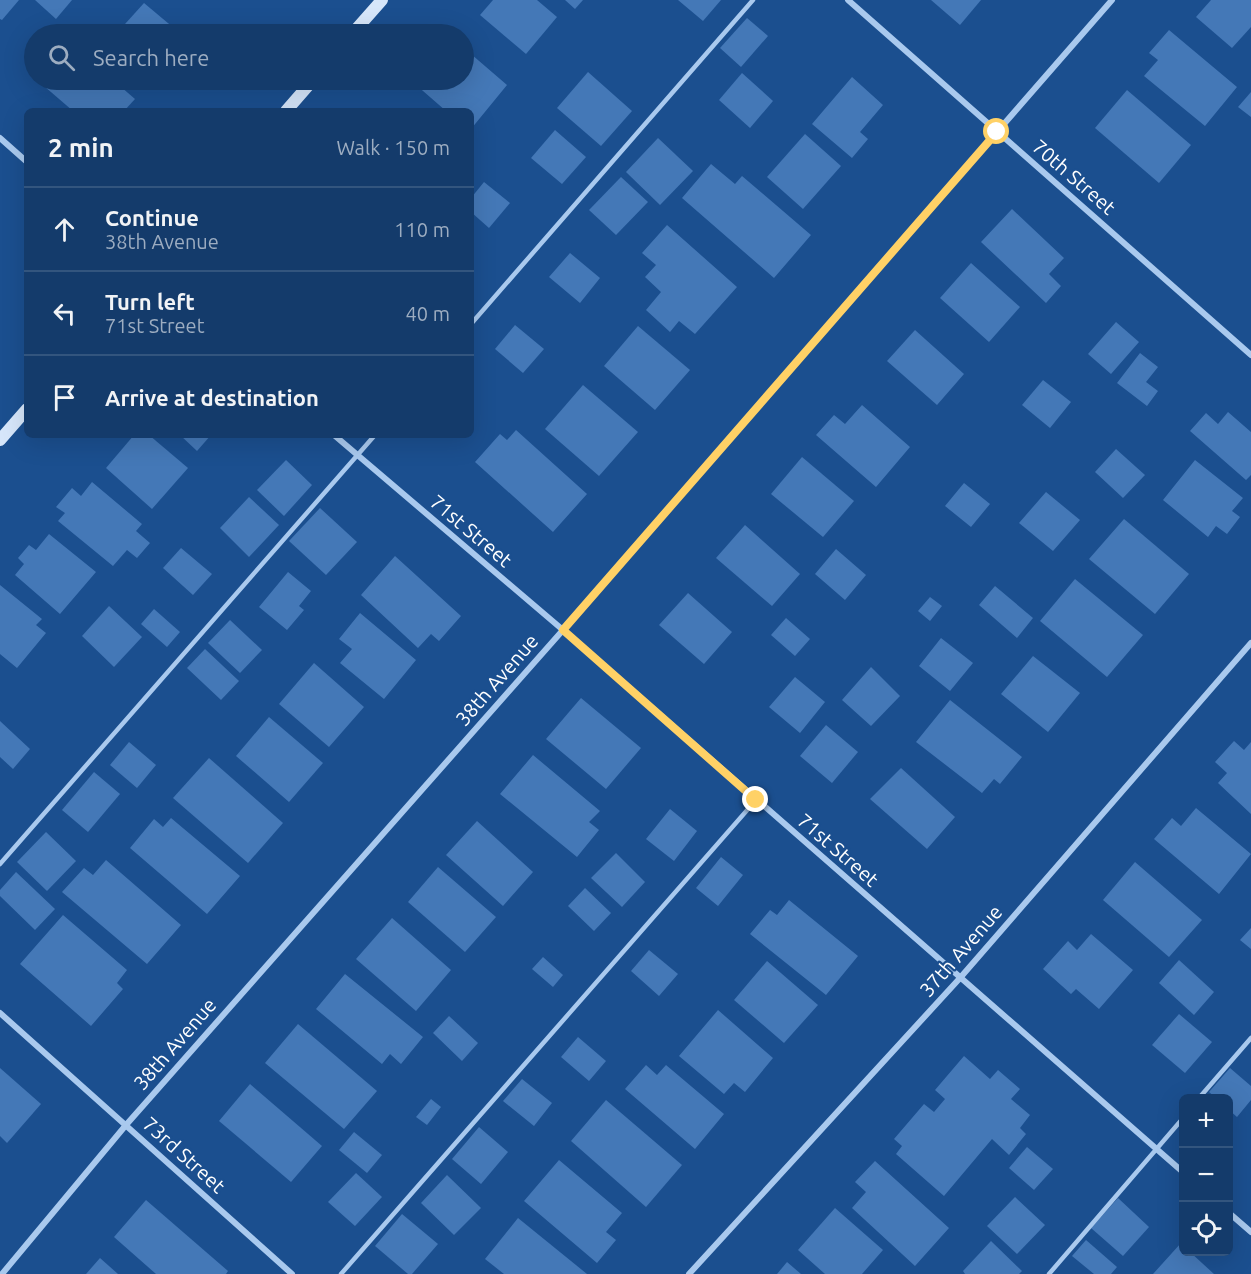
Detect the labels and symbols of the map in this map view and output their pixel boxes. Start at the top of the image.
route start [983,118,1009,144]
street label: 70th Street [1028,134,1121,219]
street label: 71st Street [426,490,517,571]
street label: 38th Avenue [451,629,543,730]
route end [742,786,768,812]
street label: 71st Street [793,808,884,891]
street label: 37th Avenue [915,900,1007,1001]
street label: 38th Avenue [129,993,221,1094]
street label: 73rd Street [139,1112,230,1197]

